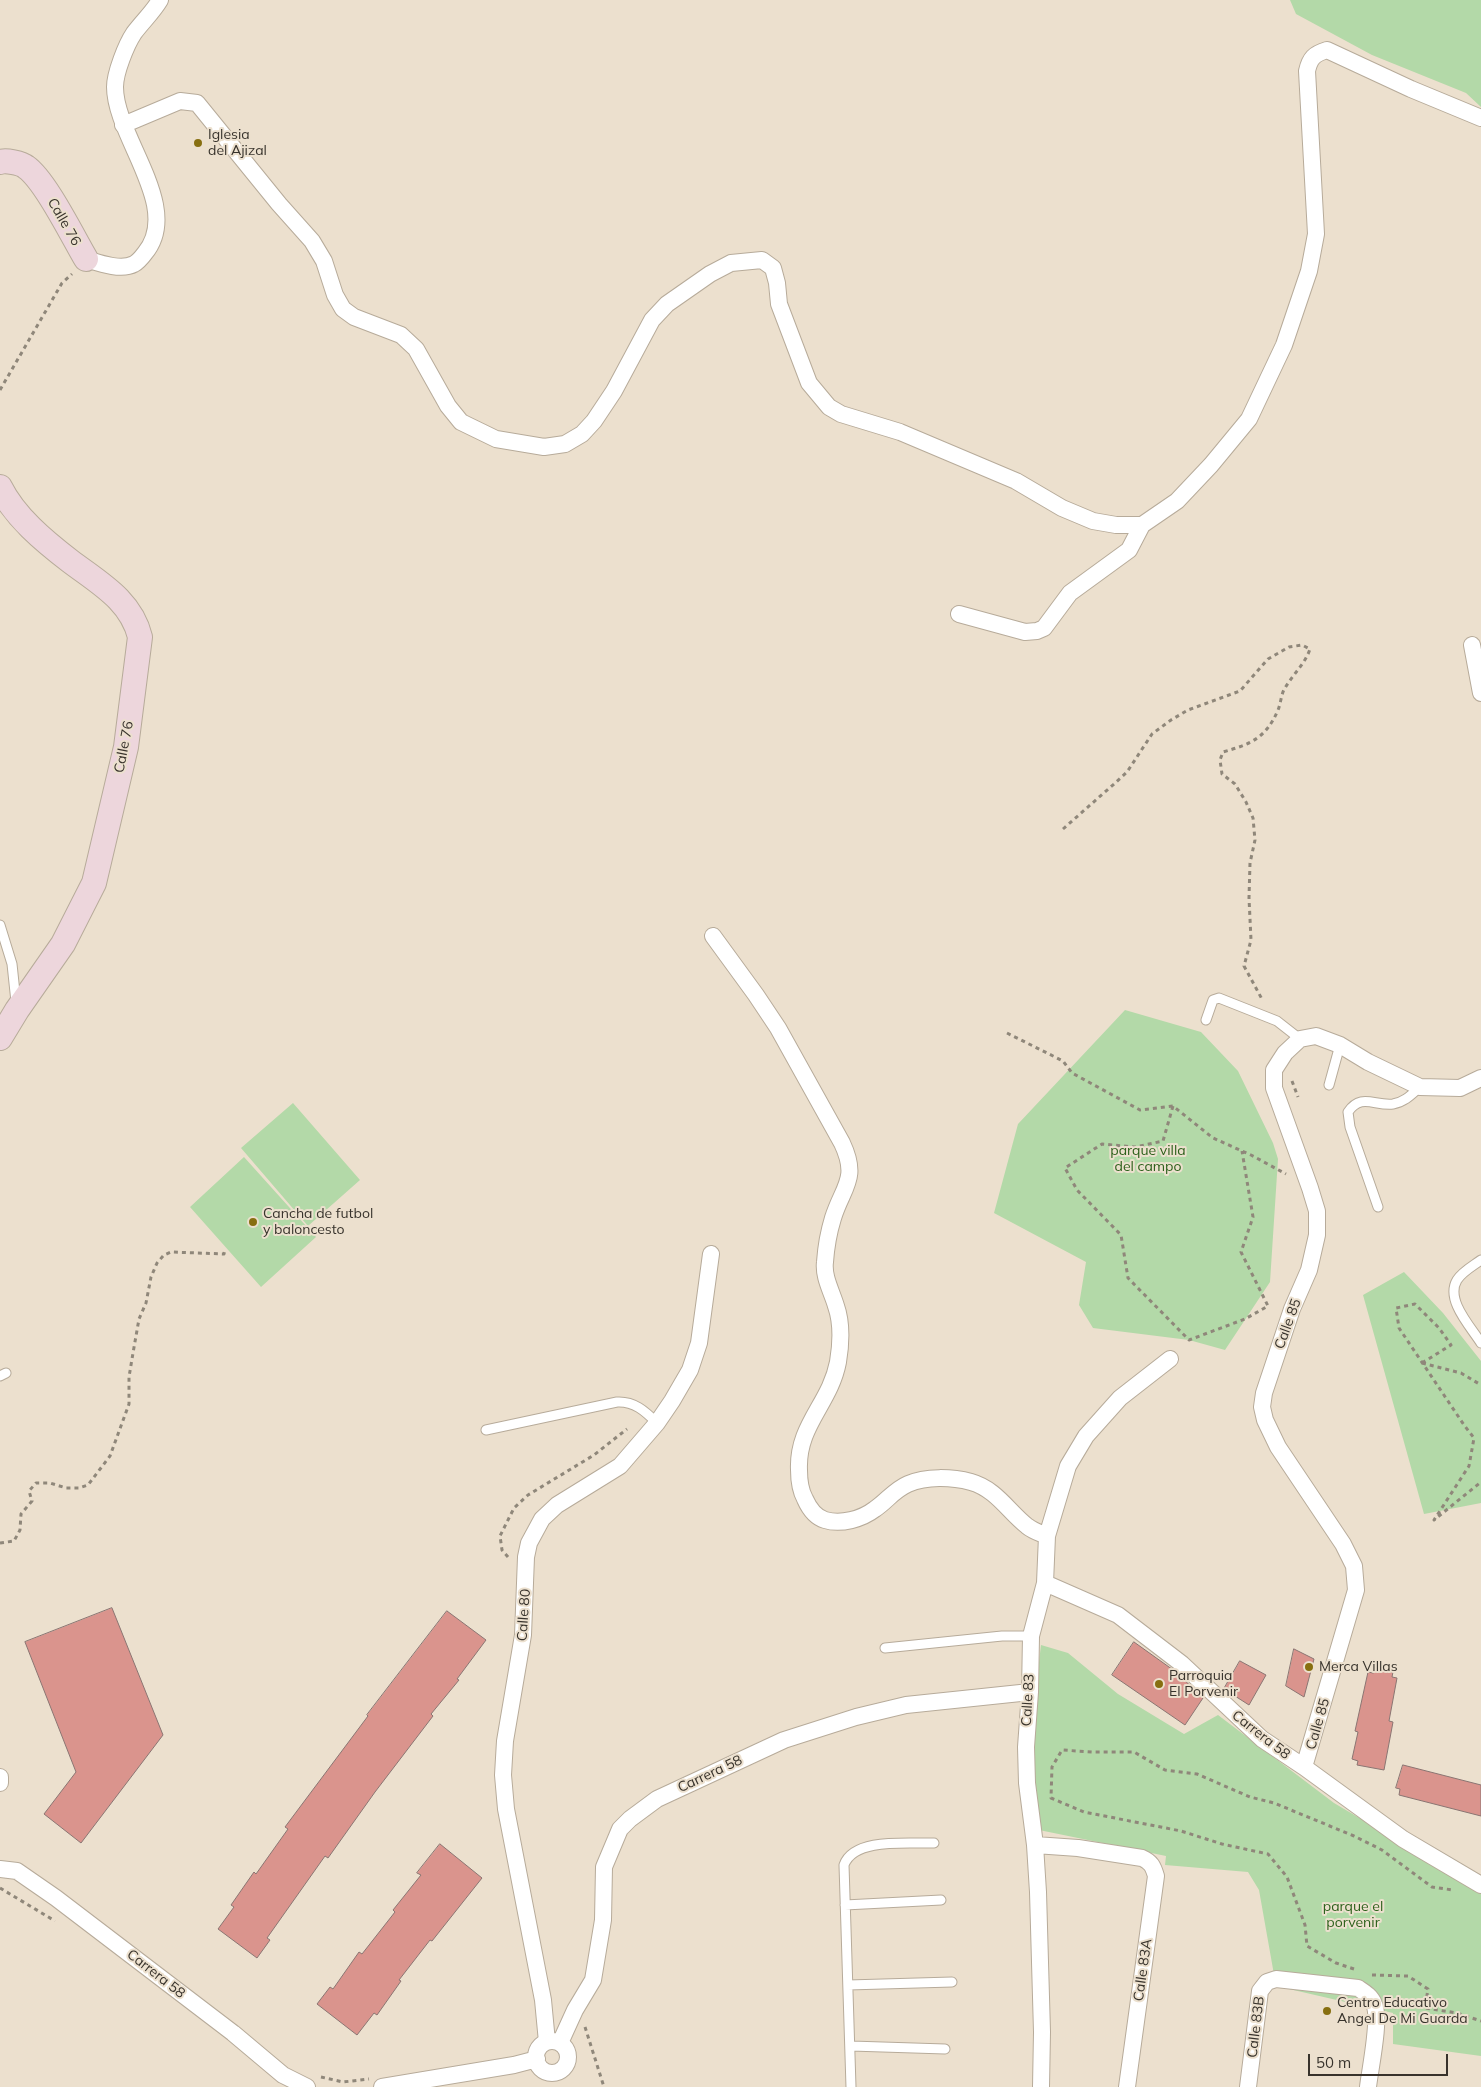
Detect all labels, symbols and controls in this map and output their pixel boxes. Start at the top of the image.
place label: Iglesia del Ajizal [208,127,267,160]
marker: Iglesia del Ajizal [192,137,204,149]
street label: Calle 76 [44,195,84,249]
street label: Calle 76 [111,720,137,774]
park label: parque villa del campo [1110,1143,1186,1176]
place label: Cancha de futbol y baloncesto [263,1206,373,1238]
marker: Cancha de futbol y baloncesto [247,1216,259,1228]
street label: Calle 85 [1271,1296,1305,1352]
street label: Calle 80 [514,1588,534,1642]
place label: Merca Villas [1319,1659,1398,1675]
marker: Merca Villas [1303,1661,1315,1673]
place label: Parroquia El Porvenir [1169,1668,1238,1700]
street label: Calle 83 [1018,1673,1038,1727]
marker: Parroquia El Porvenir [1153,1678,1165,1690]
street label: Calle 85 [1303,1696,1333,1752]
street label: Carrera 58 [1229,1707,1293,1763]
street label: Carrera 58 [675,1752,745,1796]
park label: parque el porvenir [1323,1899,1383,1931]
street label: Calle 83A [1130,1938,1156,2002]
street label: Carrera 58 [124,1946,188,2002]
street label: Calle 83B [1244,1995,1268,2059]
place label: Centro Educativo Angel De Mi Guarda [1337,1995,1468,2028]
marker: Centro Educativo Angel De Mi Guarda [1321,2005,1333,2017]
scale bar [1311,2044,1451,2076]
text: 50 m [1316,2053,1351,2072]

